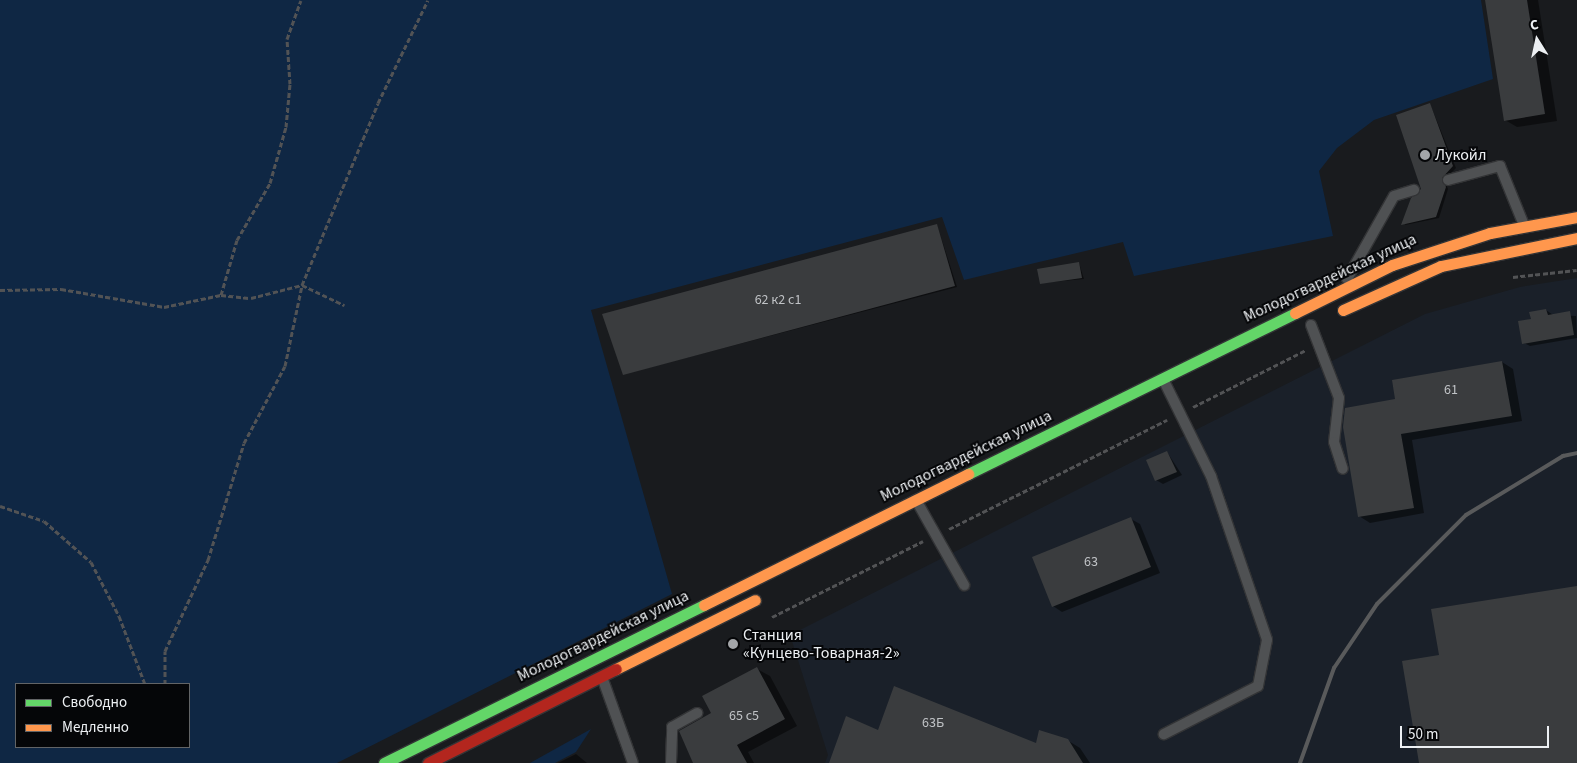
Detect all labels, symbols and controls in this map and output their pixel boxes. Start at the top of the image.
north arrow [1512,15,1562,65]
text: С [1529,15,1540,36]
place label: Лукойл [1435,145,1486,165]
marker: Лукойл [1419,149,1431,161]
street label: Молодогвардейская улица [1241,230,1419,326]
house number: 62 к2 с1 [755,292,801,308]
house number: 61 [1444,382,1458,398]
street label: Молодогвардейская улица [877,406,1055,506]
house number: 63 [1084,554,1098,570]
street label: Молодогвардейская улица [514,586,692,686]
place label: Станция «Кунцево-Товарная-2» [743,625,900,663]
marker: Станция «Кунцево-Товарная-2» [727,638,739,650]
legend [15,683,190,748]
text: Свободно [62,692,127,713]
house number: 65 с5 [729,708,759,724]
house number: 63Б [922,715,944,731]
scale bar [1402,716,1551,748]
text: Медленно [62,717,129,738]
text: 50 m [1408,724,1438,745]

